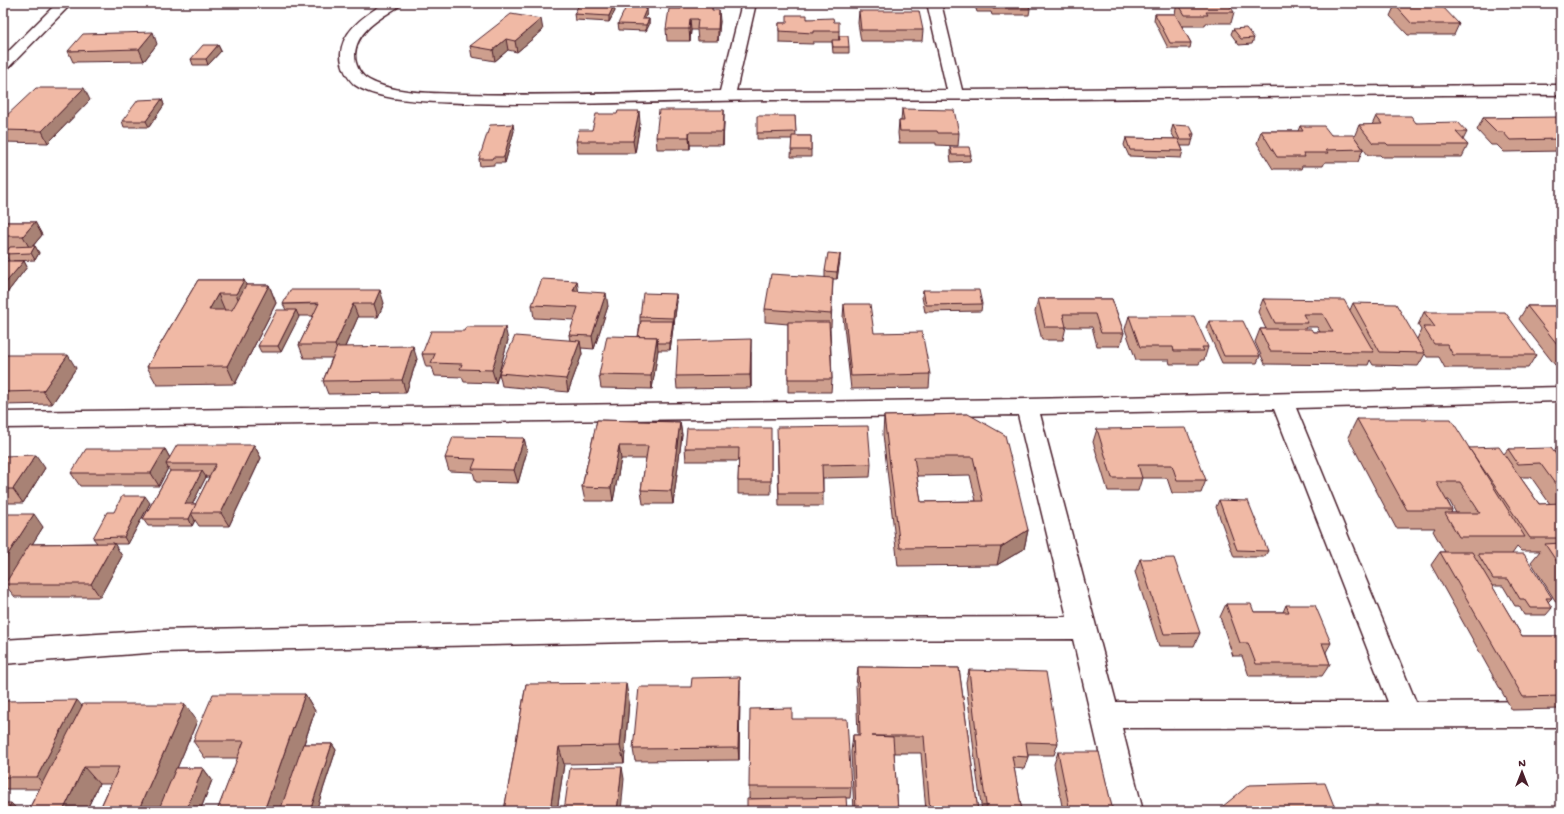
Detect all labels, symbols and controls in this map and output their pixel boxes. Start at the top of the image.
north arrow [1502,752,1542,792]
text: N [1518,758,1526,770]

